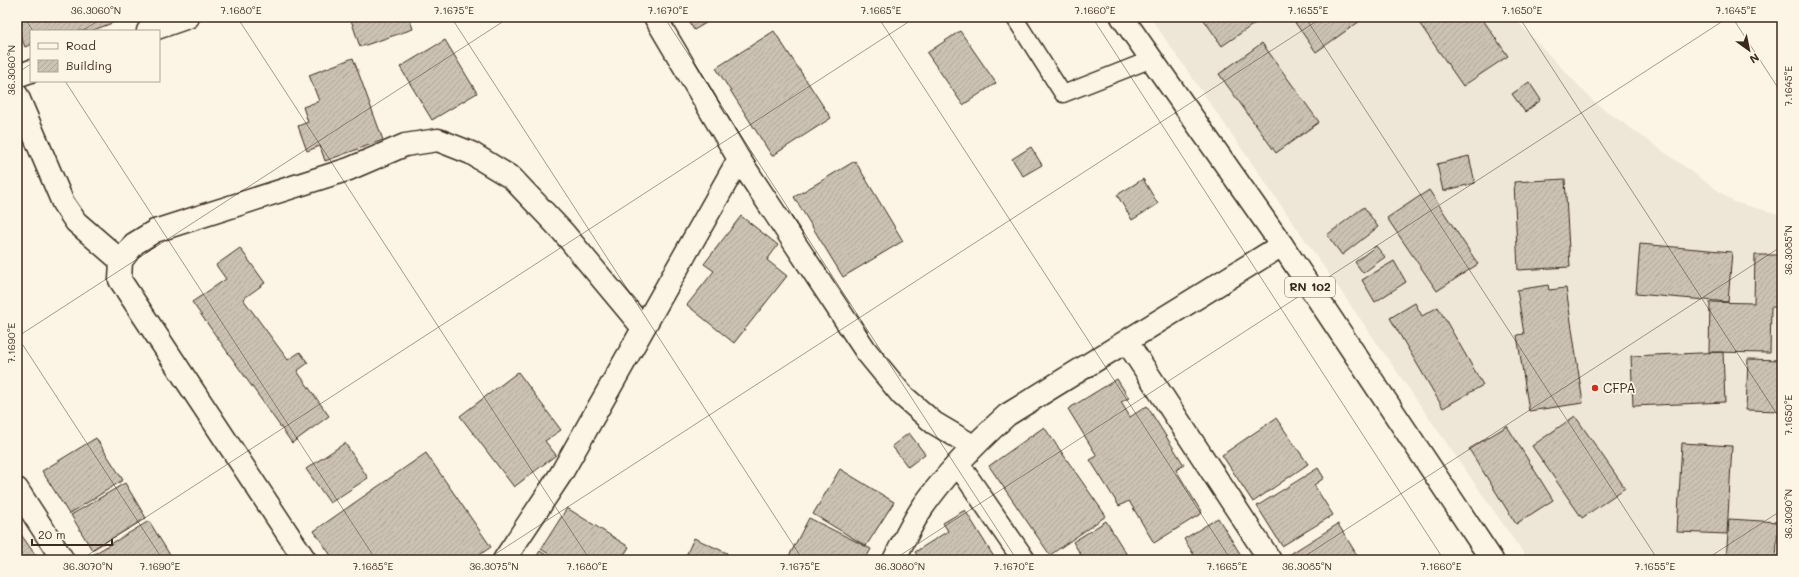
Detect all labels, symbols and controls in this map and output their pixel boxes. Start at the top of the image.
text: 36.3060°N [71,3,121,17]
text: 7.1680°E [221,3,262,17]
text: 7.1675°E [434,3,474,17]
text: 7.1670°E [648,3,688,17]
text: 7.1665°E [861,3,902,17]
text: 7.1660°E [1075,3,1116,17]
text: 7.1655°E [1288,3,1328,17]
text: 7.1650°E [1502,3,1543,17]
text: 7.1645°E [1716,3,1756,17]
legend [30,30,160,82]
north arrow [1729,30,1769,70]
text: Road [66,37,96,53]
text: 36.3060°N [4,45,18,95]
text: N [1747,50,1762,67]
text: Building [66,57,112,73]
text: 7.1645°E [1781,66,1795,106]
text: 36.3085°N [1781,225,1795,275]
road number: RN 102 [1285,277,1335,297]
text: 7.1690°E [4,322,18,363]
place label: CFPA [1603,379,1635,396]
marker: CFPA [1590,383,1600,393]
text: 7.1650°E [1781,394,1795,435]
text: 36.3090°N [1781,489,1795,539]
scale bar [32,521,112,547]
text: 20 m [38,526,66,542]
text: 36.3070°N [63,559,113,573]
text: 7.1690°E [140,559,181,573]
text: 7.1685°E [353,559,394,573]
text: 36.3075°N [469,559,519,573]
text: 7.1680°E [567,559,608,573]
text: 7.1675°E [780,559,820,573]
text: 36.3080°N [875,559,925,573]
text: 7.1670°E [994,559,1034,573]
text: 7.1665°E [1207,559,1248,573]
text: 36.3085°N [1282,559,1332,573]
text: 7.1660°E [1421,559,1462,573]
text: 7.1655°E [1635,559,1675,573]

